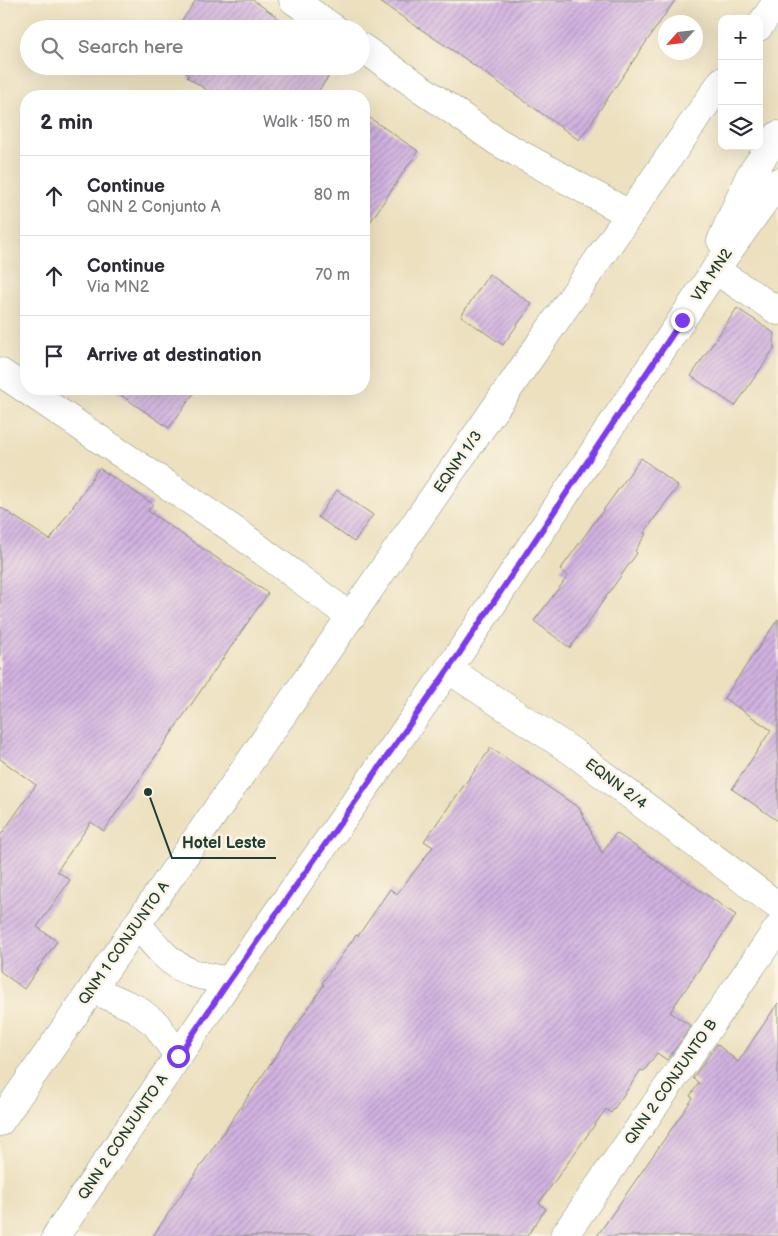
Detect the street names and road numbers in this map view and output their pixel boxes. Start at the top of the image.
street label: VIA MN2 [687,245,737,305]
street label: EQNM 1/3 [430,427,486,497]
street label: EQNN 2/4 [581,755,651,813]
street label: QNM 1 CONJUNTO A [74,877,174,1008]
street label: QNN 2 CONJUNTO B [621,1016,721,1148]
street label: QNN 2 CONJUNTO A [74,1070,173,1204]

